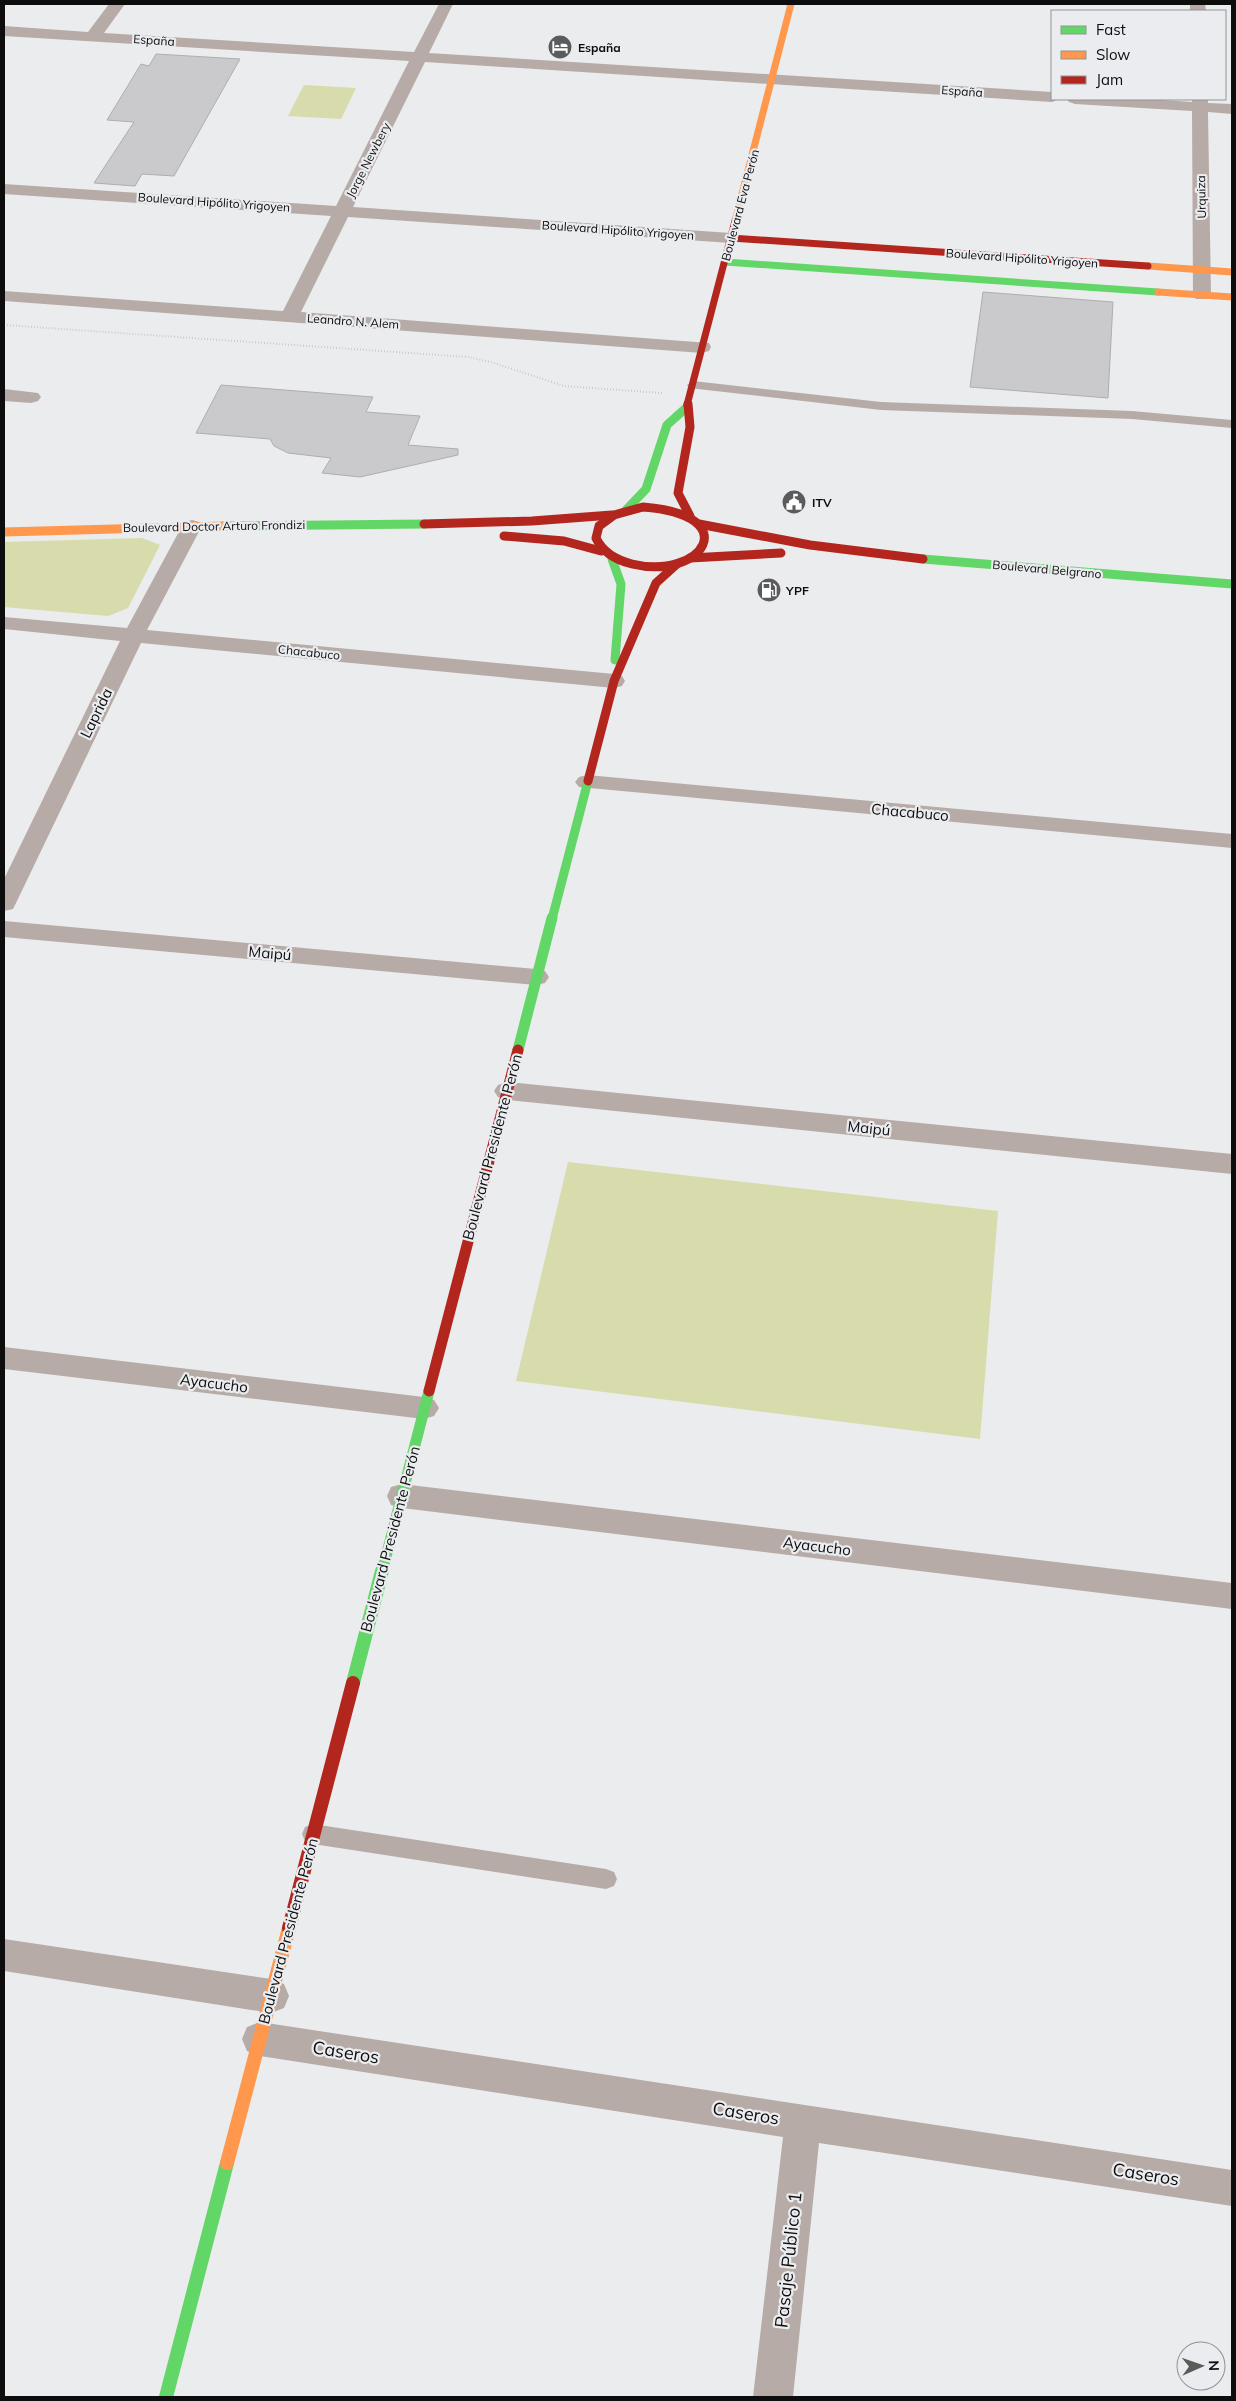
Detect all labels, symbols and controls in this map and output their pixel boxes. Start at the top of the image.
legend [1051,10,1226,100]
text: Fast [1096,20,1126,39]
street label: España [133,31,175,49]
hotel icon: España [547,34,573,60]
place label: España [578,40,621,55]
text: Slow [1096,45,1130,64]
text: Jam [1096,70,1123,89]
street label: España [941,82,983,100]
street label: Jorge Newbery [343,119,394,200]
street label: Boulevard Eva Perón [718,147,762,263]
street label: Urquiza [1193,175,1209,219]
street label: Boulevard Hipólito Yrigoyen [137,189,291,215]
street label: Boulevard Hipólito Yrigoyen [541,217,695,243]
street label: Boulevard Hipólito Yrigoyen [945,245,1099,271]
street label: Leandro N. Alem [306,310,400,332]
public building icon: ITV [781,489,807,515]
place label: ITV [812,495,832,510]
street label: Boulevard Doctor Arturo Frondizi [123,517,305,535]
street label: Boulevard Belgrano [992,557,1102,581]
fuel station icon: YPF [756,577,782,603]
place label: YPF [785,583,809,598]
street label: Chacabuco [277,641,341,663]
street label: Laprida [76,685,116,741]
street label: Chacabuco [870,799,950,825]
street label: Maipú [248,942,292,964]
street label: Boulevard Presidente Perón [458,1052,526,1242]
street label: Maipú [847,1116,891,1140]
street label: Ayacucho [179,1369,249,1397]
street label: Boulevard Presidente Perón [356,1444,424,1634]
street label: Ayacucho [782,1532,852,1560]
street label: Boulevard Presidente Perón [254,1836,322,2026]
street label: Caseros [311,2035,381,2069]
street label: Caseros [711,2096,781,2130]
street label: Caseros [1111,2157,1181,2191]
street label: Pasaje Público 1 [769,2191,807,2329]
north arrow [1176,2341,1226,2391]
text: N [1205,2360,1223,2371]

